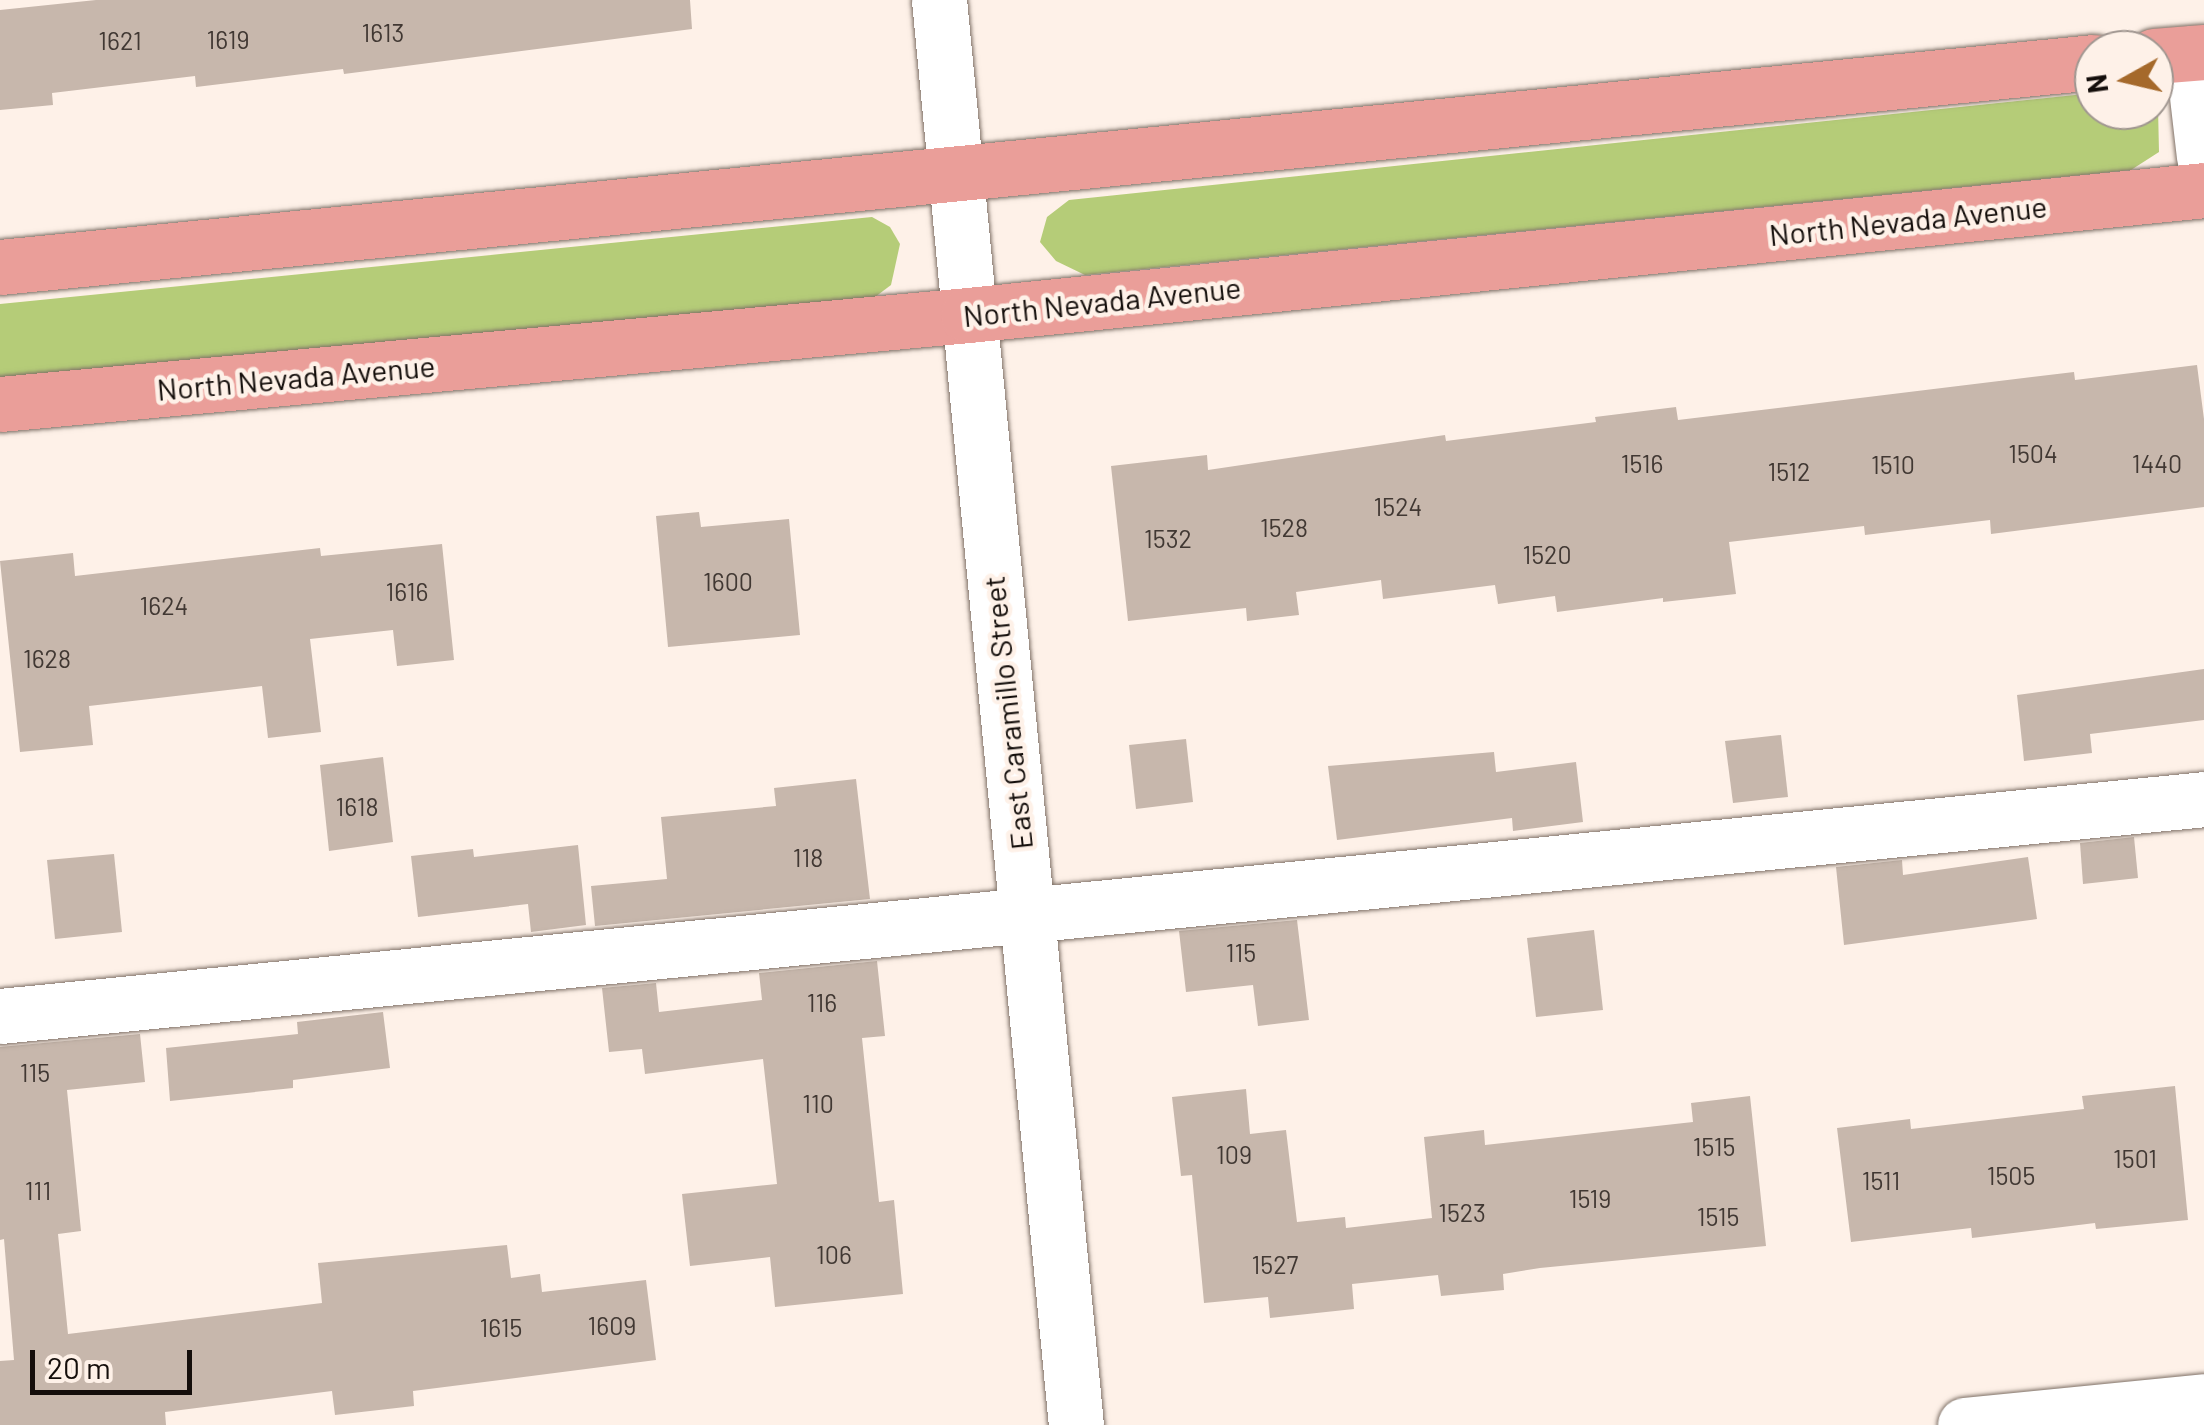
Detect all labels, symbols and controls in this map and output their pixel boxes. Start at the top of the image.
house number: 1613 [362,17,404,47]
house number: 1619 [207,24,249,54]
house number: 1621 [98,25,142,55]
north arrow [2074,30,2174,130]
text: N [2078,72,2114,95]
street label: North Nevada Avenue [1767,188,2049,252]
street label: North Nevada Avenue [961,269,1243,333]
street label: North Nevada Avenue [155,347,437,407]
house number: 1504 [2008,438,2058,468]
house number: 1516 [1621,448,1663,478]
house number: 1440 [2132,448,2182,478]
house number: 1510 [1871,449,1915,479]
house number: 1512 [1767,456,1811,486]
house number: 1524 [1374,491,1422,521]
house number: 1528 [1260,512,1308,542]
house number: 1532 [1144,523,1192,553]
house number: 1520 [1522,539,1572,569]
house number: 1600 [703,566,753,596]
street label: East Caramillo Street [975,574,1039,852]
house number: 1616 [386,576,428,606]
house number: 1624 [140,590,188,620]
house number: 1628 [23,643,71,673]
house number: 1618 [336,791,378,821]
house number: 118 [793,842,823,872]
house number: 115 [1226,937,1256,967]
house number: 116 [807,987,837,1017]
house number: 115 [20,1057,50,1087]
house number: 110 [802,1088,834,1118]
house number: 1515 [1693,1131,1735,1161]
house number: 109 [1216,1139,1252,1169]
house number: 1501 [2113,1143,2157,1173]
house number: 1505 [1987,1160,2035,1190]
house number: 1511 [1862,1165,1900,1195]
house number: 111 [25,1175,51,1205]
house number: 1519 [1569,1183,1611,1213]
house number: 1523 [1438,1197,1486,1227]
house number: 1515 [1697,1201,1739,1231]
house number: 106 [816,1239,852,1269]
house number: 1527 [1252,1249,1298,1279]
house number: 1609 [588,1310,636,1340]
house number: 1615 [480,1312,522,1342]
scale bar [35,1330,198,1392]
text: 20 m [47,1349,111,1385]

